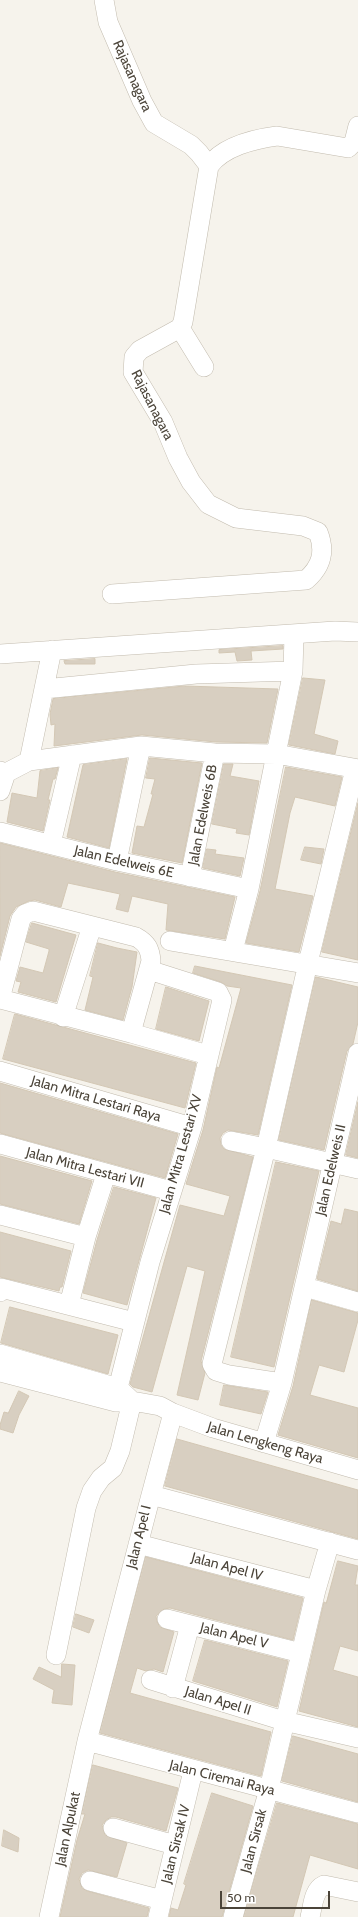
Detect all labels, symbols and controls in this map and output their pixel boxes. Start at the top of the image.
street label: Rajasanagara [109,38,155,114]
street label: Rajasanagara [127,367,177,443]
street label: Jalan Edelweis 6B [185,763,221,867]
street label: Jalan Edelweis 6E [73,842,175,882]
street label: Jalan Mitra Lestari Raya [29,1072,163,1126]
street label: Jalan Mitra Lestari XV [156,1093,206,1215]
street label: Jalan Edelweis II [312,1123,350,1217]
street label: Jalan Mitra Lestari VII [24,1144,146,1192]
street label: Jalan Lengkeng Raya [205,1418,325,1468]
street label: Jalan Apel I [123,1504,155,1570]
street label: Jalan Apel IV [189,1549,265,1585]
street label: Jalan Apel V [198,1619,270,1653]
street label: Jalan Apel II [183,1683,253,1719]
street label: Jalan Ciremai Raya [167,1757,277,1799]
street label: Jalan Alpukat [52,1790,84,1868]
street label: Jalan Sirsak IV [158,1803,194,1885]
street label: Jalan Sirsak [237,1807,271,1875]
scale bar [222,1883,332,1909]
text: 50 m [227,1890,255,1905]

